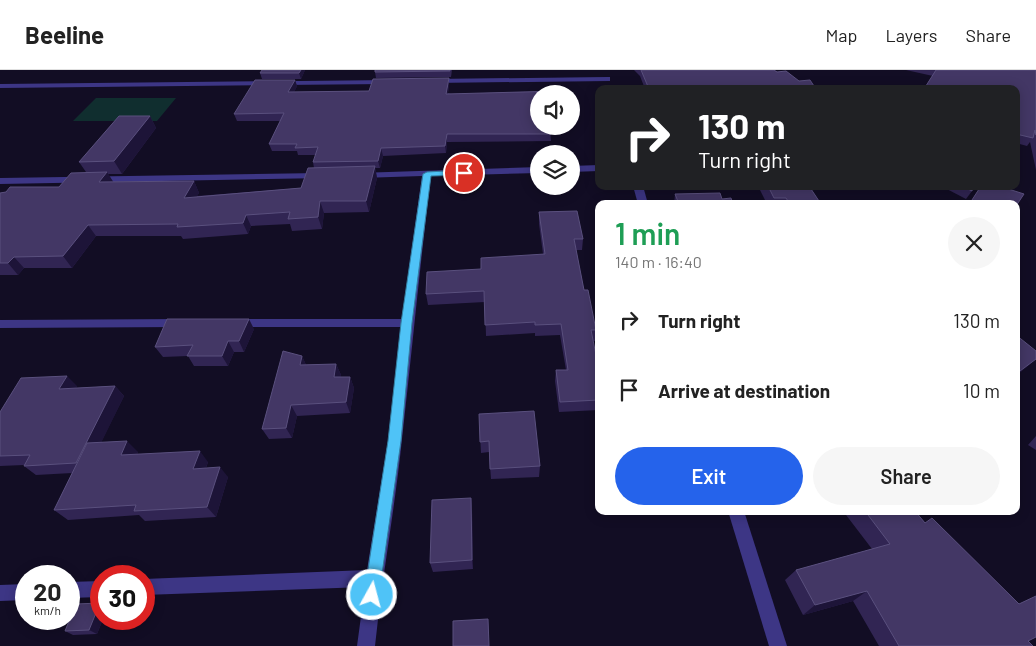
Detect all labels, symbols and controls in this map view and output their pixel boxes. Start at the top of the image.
text: Beeline [25,20,104,49]
text: Map [825,24,857,46]
text: Layers [885,24,938,46]
text: Share [966,24,1011,46]
map controls [530,85,580,195]
button: sound [530,85,580,135]
text: 130 m [698,104,785,146]
icon: right [615,105,680,170]
button: layers [530,145,580,195]
text: Turn right [698,146,791,172]
pin [443,152,485,194]
icon: arrive [450,159,478,187]
text: 1 min [615,215,680,251]
button: close [948,217,1000,269]
text: 140 m · 16:40 [615,252,702,271]
icon: right [615,306,643,334]
text: Turn right [658,309,740,332]
text: 130 m [953,309,1000,332]
icon: arrive [615,376,643,404]
text: Arrive at destination [658,379,830,402]
text: 10 m [963,379,1000,402]
button: Exit [615,447,803,505]
button: Share [813,447,1000,505]
speed limit sign: 30 [90,565,155,630]
position arrow [345,568,397,620]
text: 20 [33,576,62,606]
text: km/h [34,603,61,617]

